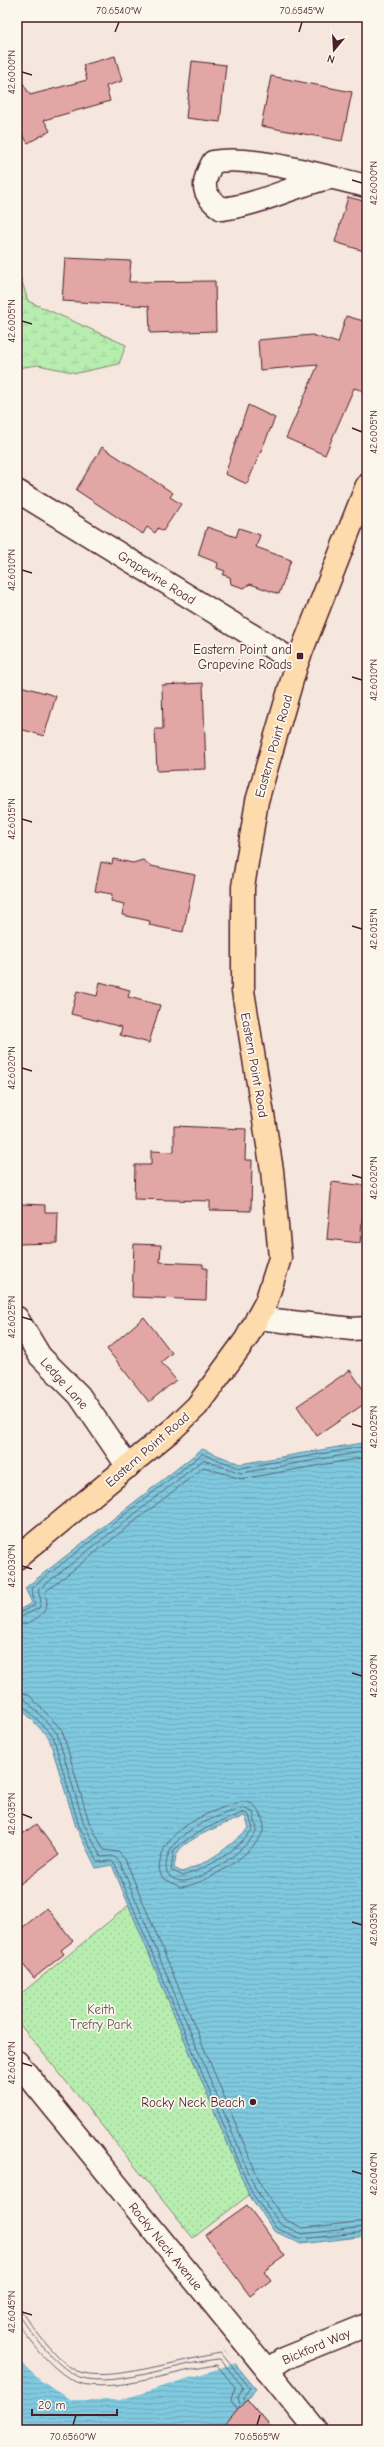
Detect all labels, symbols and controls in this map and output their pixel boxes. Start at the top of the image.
text: 70.6540°W [96,5,142,17]
text: 70.6545°W [280,5,325,17]
north arrow [314,30,354,70]
text: 42.6000°N [6,50,18,94]
text: N [326,52,336,66]
text: 42.6000°N [368,161,380,205]
text: 42.6005°N [6,299,18,343]
text: 42.6005°N [368,410,380,454]
street label: Grapevine Road [115,548,198,607]
text: 42.6010°N [6,549,18,591]
place label: Eastern Point and Grapevine Roads [193,642,292,672]
marker: Eastern Point and Grapevine Roads [295,651,305,661]
text: 42.6010°N [368,659,380,701]
street label: Eastern Point Road [252,693,295,799]
text: 42.6015°N [6,798,18,840]
text: 42.6015°N [368,908,380,950]
street label: Eastern Point Road [238,1011,271,1119]
text: 42.6020°N [6,1046,18,1090]
text: 42.6020°N [368,1156,380,1200]
text: 42.6025°N [6,1296,18,1338]
street label: Ledge Lane [38,1354,92,1413]
text: 42.6025°N [368,1406,380,1448]
street label: Eastern Point Road [102,1409,192,1490]
text: 42.6030°N [6,1544,18,1588]
text: 42.6030°N [368,1654,380,1698]
text: 42.6035°N [6,1793,18,1835]
text: 42.6035°N [368,1904,380,1946]
park label: Keith Trefry Park [70,2002,133,2032]
text: 42.6040°N [6,2041,18,2085]
place label: Rocky Neck Beach [141,2095,245,2110]
marker: Rocky Neck Beach [248,2097,258,2107]
text: 42.6040°N [368,2152,380,2196]
street label: Rocky Neck Avenue [126,2199,206,2294]
text: 42.6045°N [6,2291,18,2333]
street label: Bickford Way [280,2325,353,2368]
scale bar [32,2391,117,2417]
text: 20 m [38,2398,66,2412]
text: 70.6560°W [50,2431,96,2443]
text: 70.6565°W [234,2431,280,2443]

